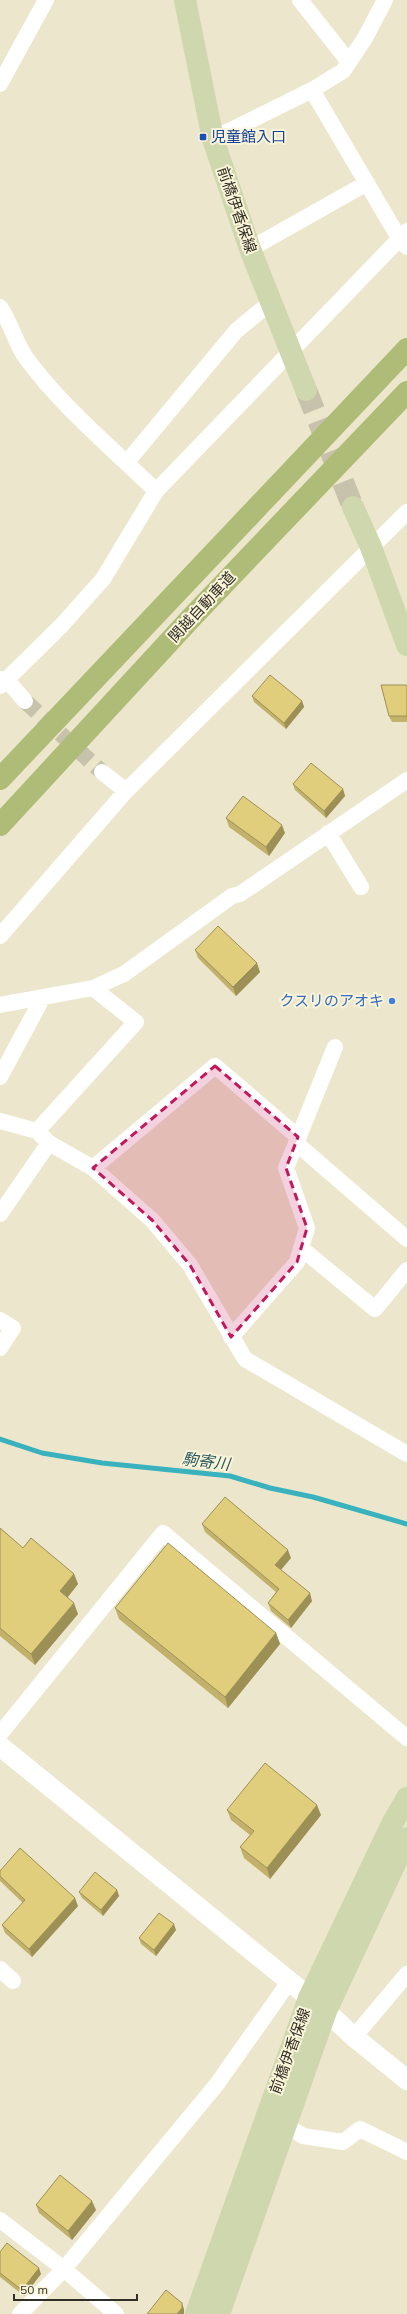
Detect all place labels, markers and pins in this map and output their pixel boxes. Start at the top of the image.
place label: 児童館入口 [211,127,286,146]
marker: 児童館入口 [198,132,208,142]
place label: クスリのアオキ [279,991,384,1010]
marker: クスリのアオキ [387,996,397,1006]

